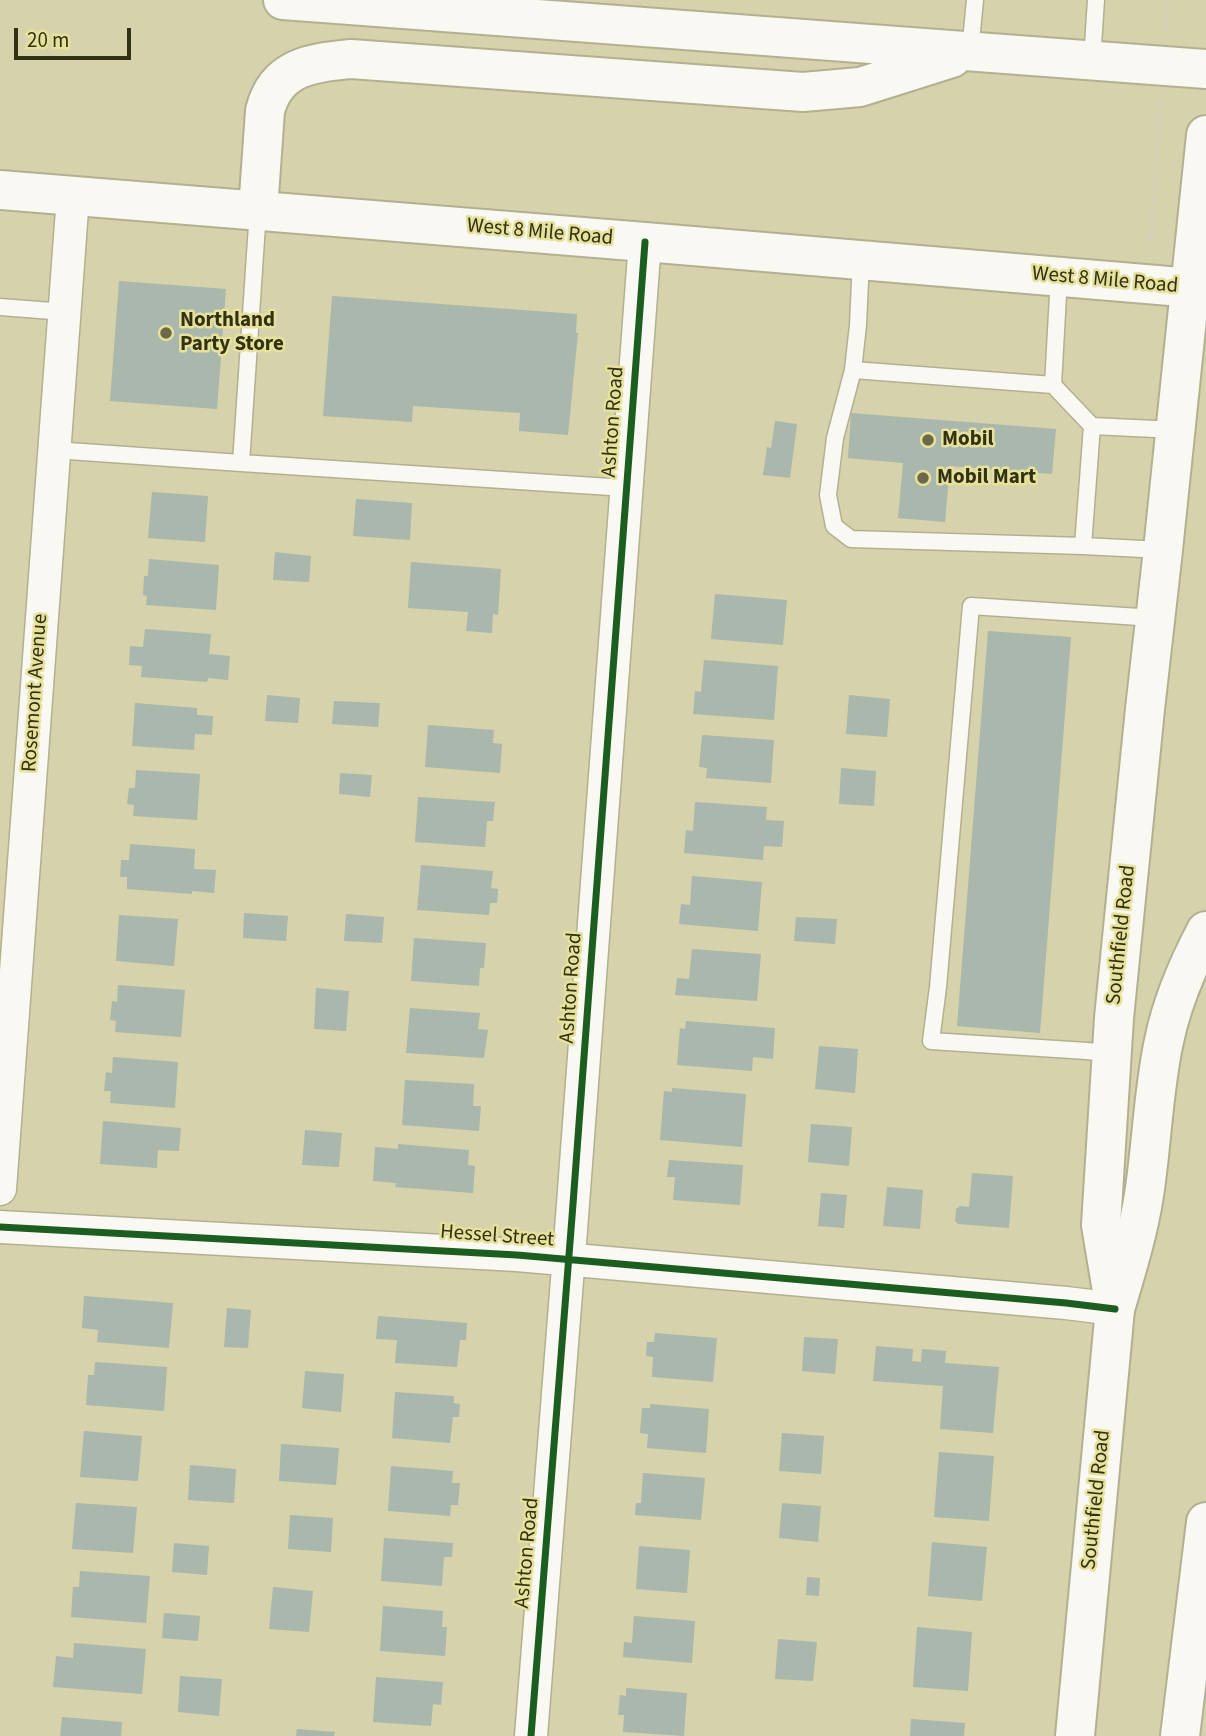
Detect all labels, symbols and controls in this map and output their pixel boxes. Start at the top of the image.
scale bar [18,14,135,58]
text: 20 m [27,25,69,55]
street label: West 8 Mile Road [466,214,614,252]
street label: West 8 Mile Road [1031,262,1179,300]
place label: Northland Party Store [180,308,284,358]
marker: Northland Party Store [158,325,174,341]
street label: Ashton Road [598,366,630,478]
place label: Mobil [942,427,993,453]
marker: Mobil [920,432,936,448]
place label: Mobil Mart [937,465,1036,491]
marker: Mobil Mart [915,470,931,486]
street label: Rosemont Avenue [18,613,54,773]
street label: Southfield Road [1102,864,1142,1006]
street label: Ashton Road [556,932,588,1044]
street label: Hessel Street [439,1220,555,1254]
street label: Southfield Road [1077,1429,1117,1571]
street label: Ashton Road [511,1497,545,1609]

